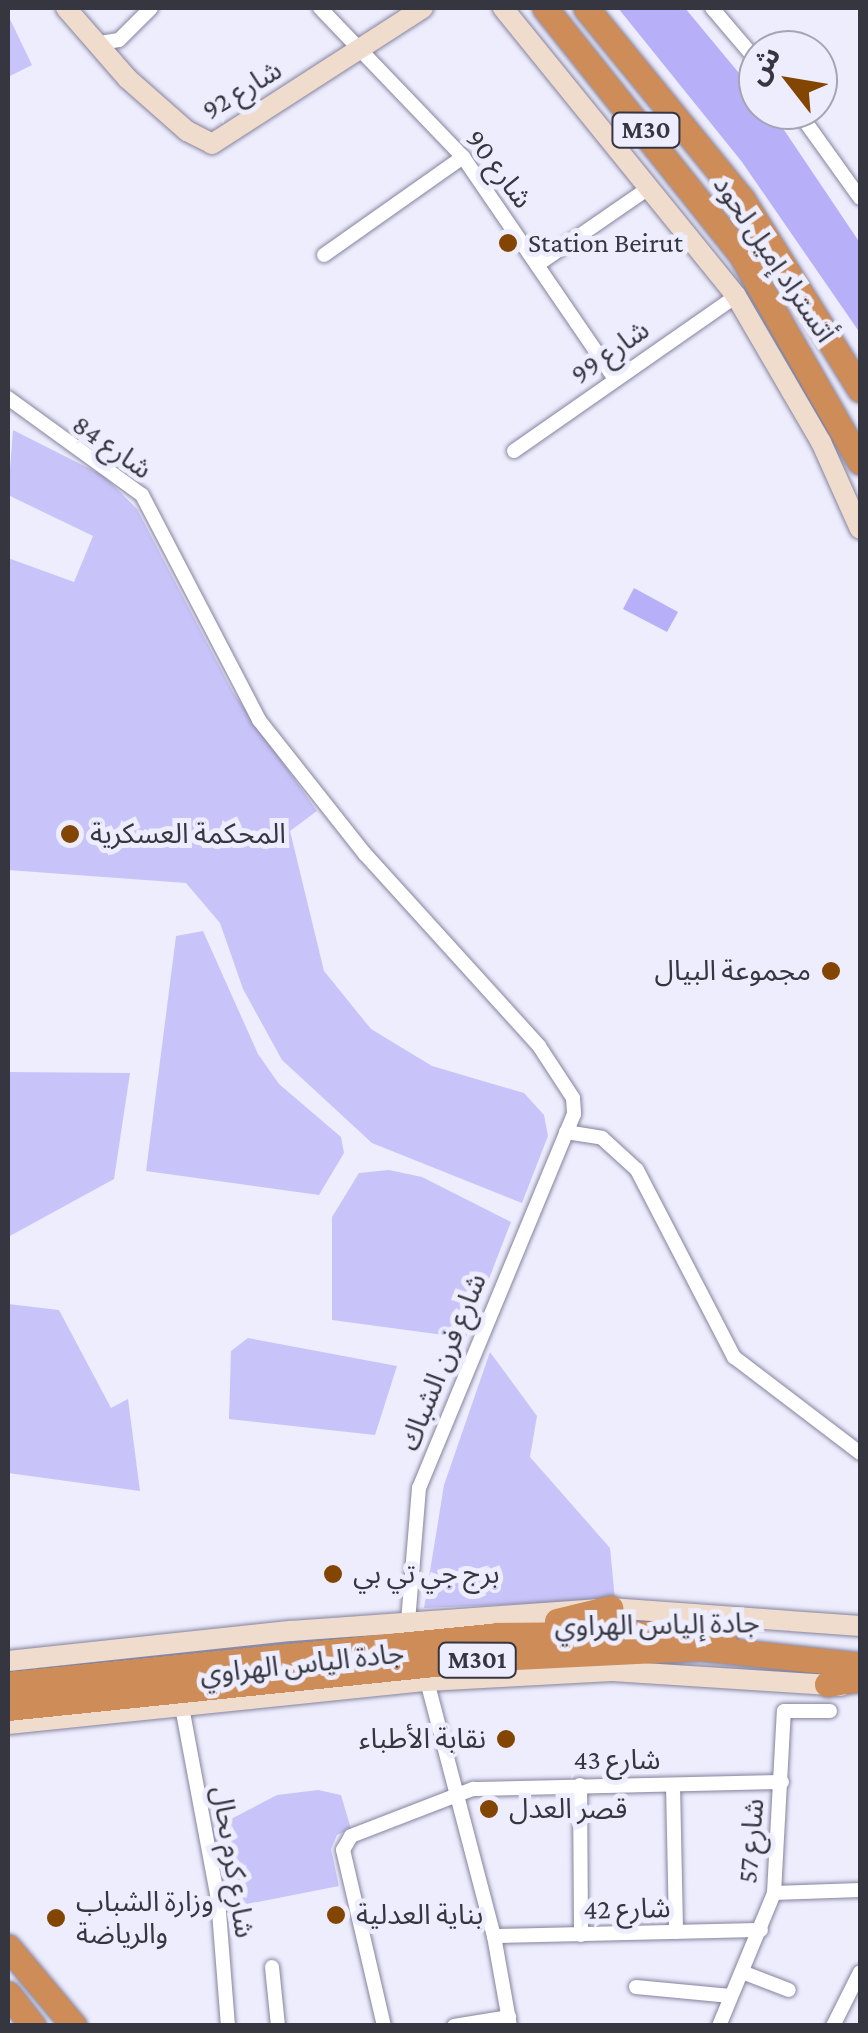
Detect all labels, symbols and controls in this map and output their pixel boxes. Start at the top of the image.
north arrow [738,30,838,130]
text: ش [740,41,787,90]
street label: شارع 92 [196,53,288,127]
road number: M30 [611,110,681,150]
street label: شارع 90 [459,123,539,215]
street label: أتستراد إميل لحود [706,169,842,349]
place label: Station Beirut [528,226,683,260]
marker: Station Beirut [497,232,519,254]
street label: شارع 99 [564,313,656,391]
street label: شارع 84 [66,408,158,486]
place label: المحكمة العسكرية [90,817,286,851]
marker: المحكمة العسكرية [59,823,81,845]
place label: مجموعة البيال [655,954,811,988]
marker: مجموعة البيال [820,960,842,982]
street label: شارع فرن الشباك [392,1269,494,1455]
place label: برج جي تي بي [353,1557,499,1591]
marker: برج جي تي بي [322,1563,344,1585]
street label: جادة إلياس الهراوي [554,1606,760,1644]
street label: جادة الياس الهراوي [198,1637,406,1691]
road number: M301 [437,1640,517,1680]
place label: نقابة الأطباء [359,1722,486,1756]
marker: نقابة الأطباء [495,1728,517,1750]
street label: شارع 43 [573,1743,661,1777]
street label: شارع كرم ىحال [204,1784,262,1940]
place label: قصر العدل [509,1792,627,1826]
street label: شارع 57 [731,1797,771,1885]
marker: قصر العدل [478,1798,500,1820]
place label: وزارة الشباب والرياضة [76,1885,214,1951]
street label: شارع 42 [583,1891,671,1927]
place label: بناية العدلية [356,1898,483,1932]
marker: بناية العدلية [325,1904,347,1926]
marker: وزارة الشباب والرياضة [45,1907,67,1929]

